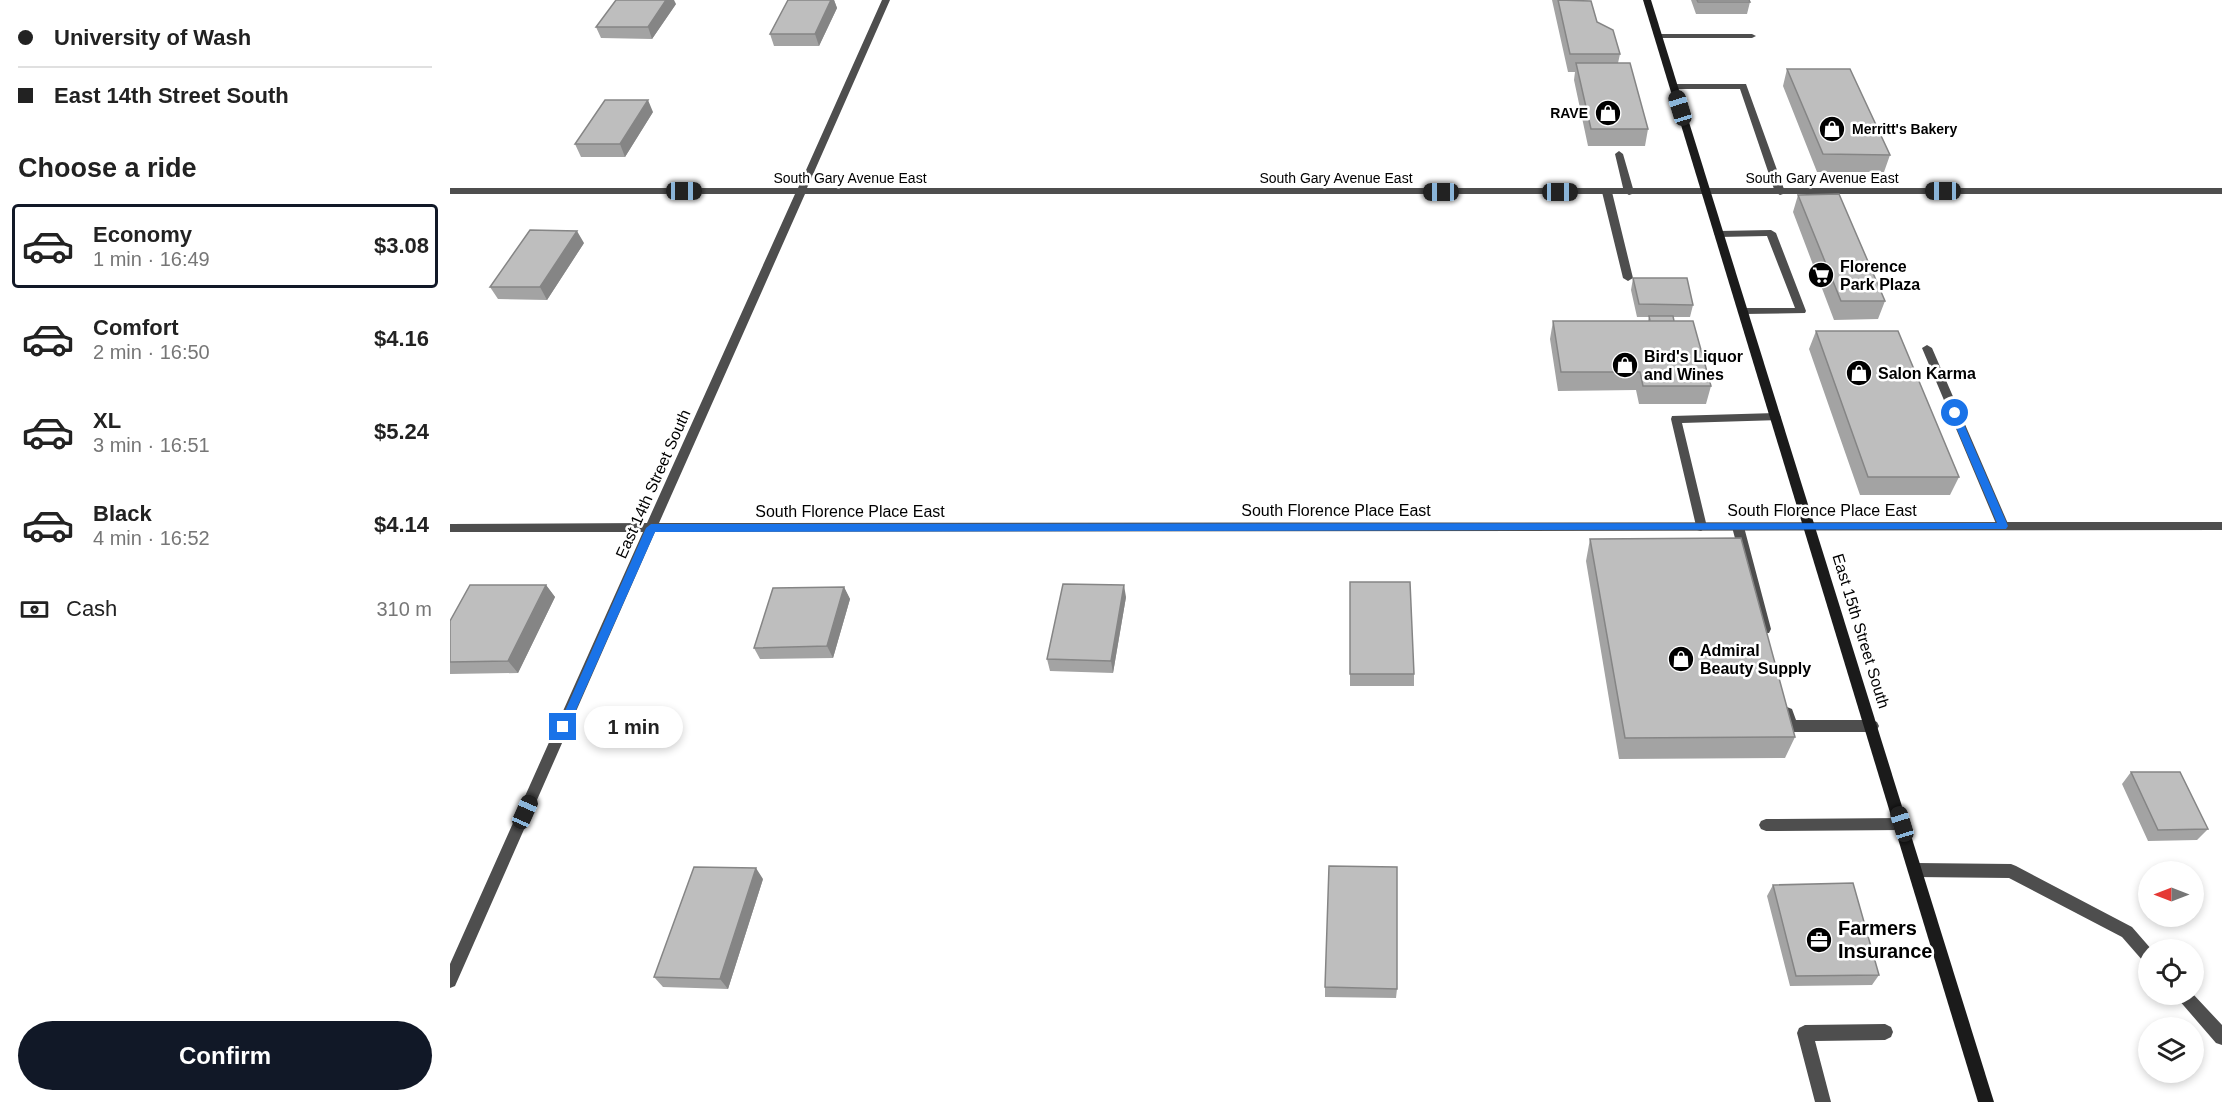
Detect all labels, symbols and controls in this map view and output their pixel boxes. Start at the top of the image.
text: University of Wash [54,25,251,50]
text: East 14th Street South [54,83,289,108]
car [1666,88,1694,128]
shop icon: RAVE [1593,98,1623,128]
place label: RAVE [1550,105,1588,121]
shop icon: Merritt's Bakery [1817,114,1847,144]
place label: Merritt's Bakery [1852,121,1957,137]
text: Choose a ride [18,153,197,183]
street label: South Gary Avenue East [773,170,927,186]
street label: South Gary Avenue East [1259,170,1413,186]
street label: South Gary Avenue East [1745,170,1899,186]
car [666,182,702,200]
car [1925,182,1961,200]
car [1423,183,1459,201]
car [1542,183,1578,201]
icon: car [21,219,75,273]
text: Economy [93,222,192,247]
text: $3.08 [374,233,429,258]
text: 1 min · 16:49 [93,248,210,270]
place label: Florence Park Plaza [1840,258,1920,293]
supermarket icon: Florence Park Plaza [1806,260,1836,290]
icon: car [21,312,75,366]
text: Comfort [93,315,179,340]
text: $4.16 [374,326,429,351]
text: 2 min · 16:50 [93,341,210,363]
place label: Bird's Liquor and Wines [1644,348,1743,383]
shop icon: Bird's Liquor and Wines [1610,350,1640,380]
shop icon: Salon Karma [1844,358,1874,388]
place label: Salon Karma [1878,365,1976,382]
route start [1941,399,1968,426]
icon: car [21,405,75,459]
street label: East 14th Street South [612,407,694,561]
text: XL [93,408,121,433]
text: $5.24 [374,419,429,444]
text: 3 min · 16:51 [93,434,210,456]
icon: car [21,498,75,552]
text: Black [93,501,152,526]
street label: South Florence Place East [1241,502,1431,519]
street label: South Florence Place East [1727,502,1917,519]
street label: South Florence Place East [755,503,945,520]
text: $4.14 [374,512,429,537]
text: 4 min · 16:52 [93,527,210,549]
street label: East 15th Street South [1829,552,1893,710]
icon: cash [18,593,51,626]
text: Cash [66,596,117,621]
text: 310 m [376,598,432,620]
place label: Admiral Beauty Supply [1700,642,1811,677]
shop icon: Admiral Beauty Supply [1666,644,1696,674]
callout: 1 min [584,706,683,748]
route end [549,713,576,740]
text: 1 min [607,716,660,738]
car [509,792,541,832]
car [1888,804,1916,844]
north arrow [2138,861,2204,927]
map controls [2138,861,2204,1083]
place label: Farmers Insurance [1838,917,1932,962]
office icon: Farmers Insurance [1804,925,1834,955]
button: locate [2138,939,2204,1005]
button: layers [2138,1017,2204,1083]
button: Confirm [18,1021,432,1090]

